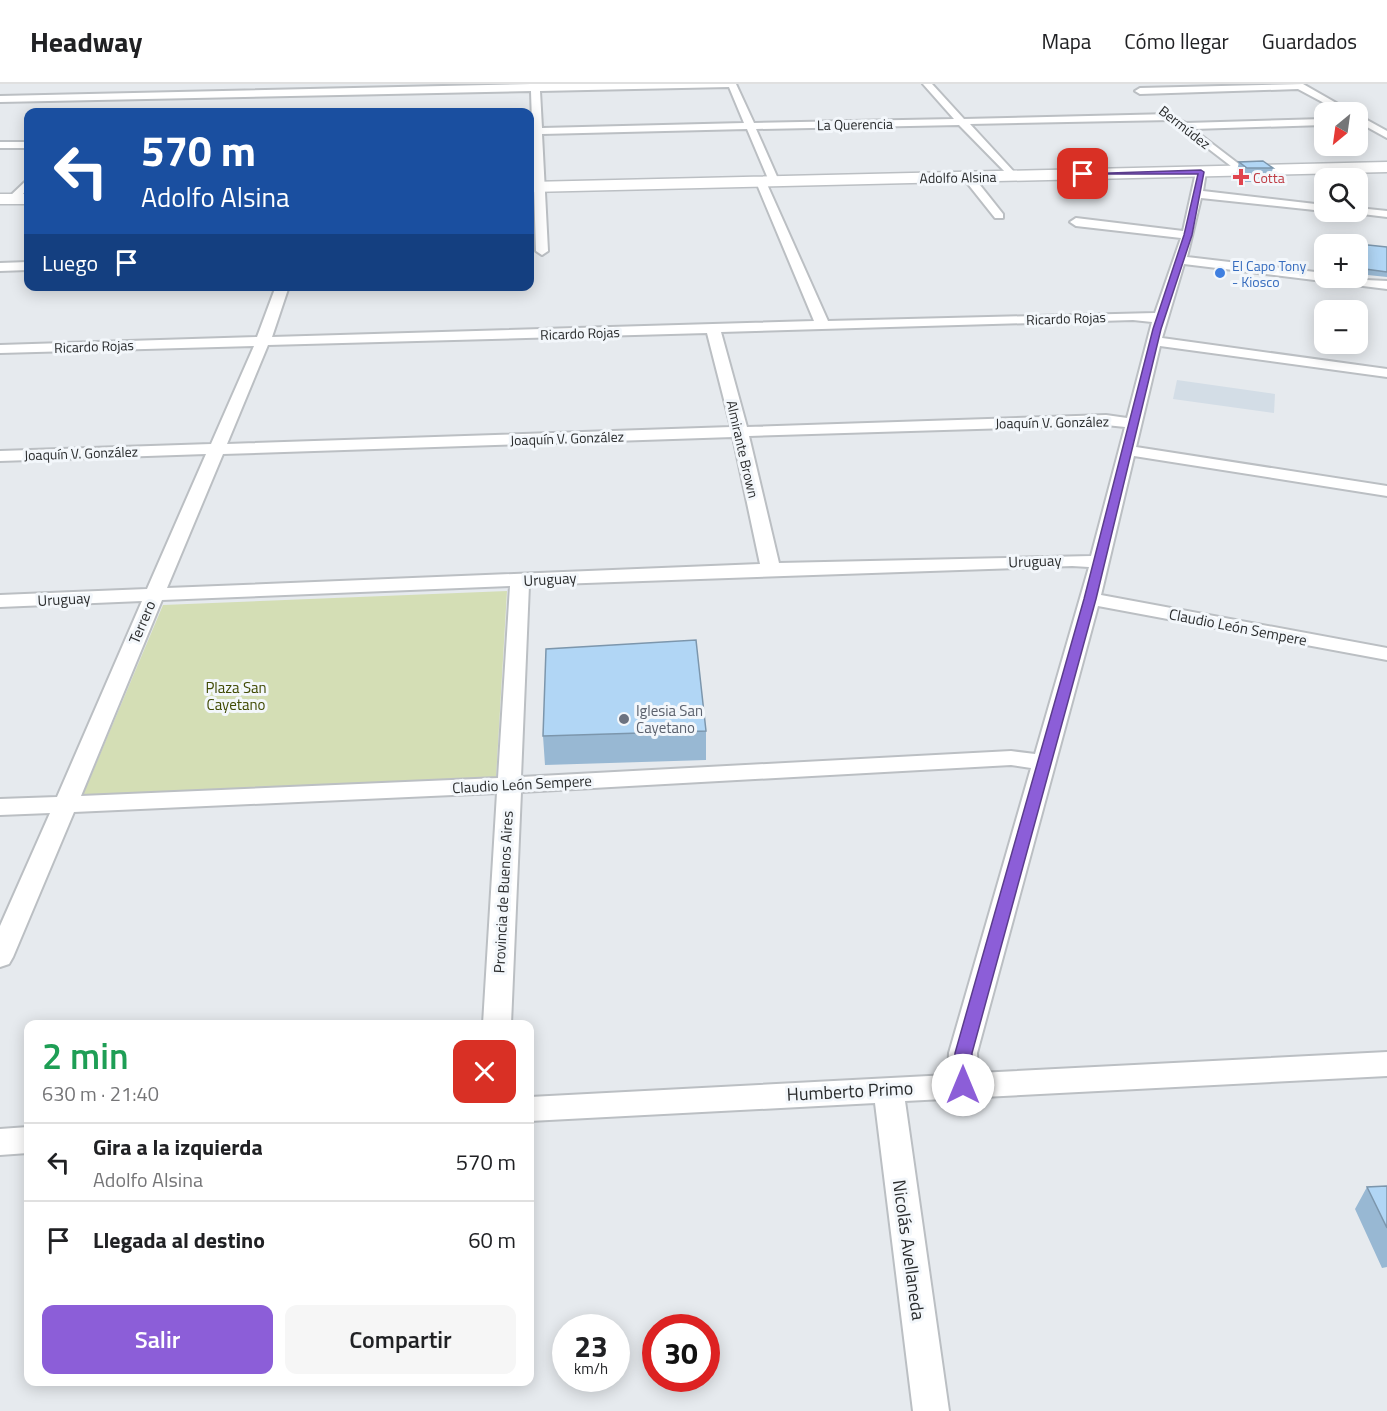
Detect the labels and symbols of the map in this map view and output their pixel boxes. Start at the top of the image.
street label: Bermúdez [1155,100,1215,154]
north arrow [1314,102,1368,156]
street label: La Querencia [817,113,893,135]
pin [1057,148,1108,199]
street label: Adolfo Alsina [919,166,997,188]
place label: Cotta [1253,167,1285,188]
marker: Cotta [1234,170,1248,184]
place label: El Capo Tony - Kiosco [1232,255,1306,292]
marker: El Capo Tony - Kiosco [1213,266,1227,280]
street label: Ricardo Rojas [1026,306,1106,330]
street label: Ricardo Rojas [540,321,620,345]
street label: Ricardo Rojas [54,334,134,358]
street label: Almirante Brown [722,398,764,500]
street label: Joaquín V. González [995,411,1109,433]
street label: Joaquín V. González [510,426,624,450]
street label: Joaquín V. González [24,441,138,465]
street label: Uruguay [1008,549,1062,573]
street label: Uruguay [523,566,577,592]
street label: Uruguay [37,586,91,612]
street label: Terrero [123,597,161,647]
street label: Claudio León Sempere [1167,602,1309,652]
park label: Plaza San Cayetano [205,676,267,716]
place label: Iglesia San Cayetano [636,699,703,739]
marker: Iglesia San Cayetano [617,712,631,726]
street label: Claudio León Sempere [452,769,592,799]
street label: Provincia de Buenos Aires [487,810,519,974]
position arrow [931,1053,995,1117]
street label: Humberto Primo [786,1074,914,1108]
street label: Nicolás Avellaneda [886,1178,932,1322]
speed limit sign: 30 [642,1314,720,1392]

